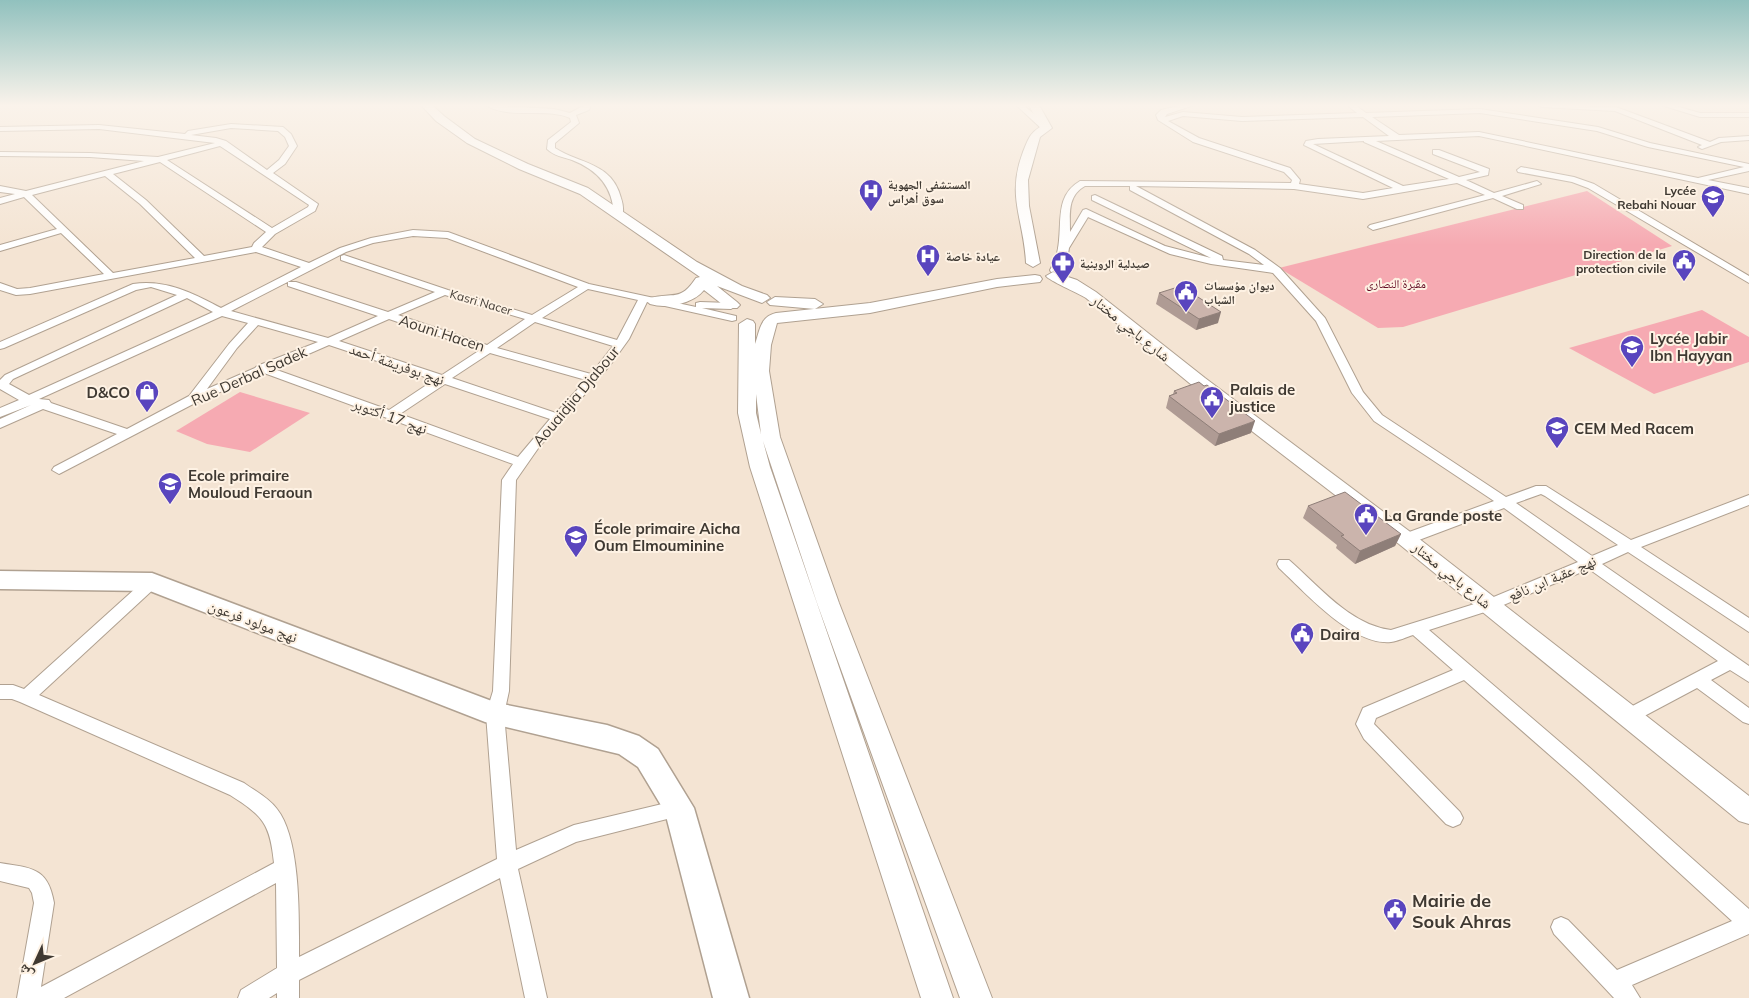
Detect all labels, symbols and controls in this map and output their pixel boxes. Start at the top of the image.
place label: المستشفى الجهوية سوق أهراس [888,177,971,207]
hospital icon: المستشفى الجهوية سوق أهراس [858,178,884,212]
place label: Lycée Rebahi Nouar [1617,183,1696,212]
school or university icon: Lycée Rebahi Nouar [1700,184,1726,218]
hospital icon: عيادة خاصة [915,243,941,277]
place label: Direction de la protection civile [1576,247,1666,276]
public building icon: Direction de la protection civile [1671,248,1697,282]
place label: عيادة خاصة [946,249,1000,264]
pharmacy icon: صيدلية الروينية [1050,250,1076,284]
place label: صيدلية الروينية [1080,256,1150,271]
park label: مقبرة النصارى [1366,276,1426,291]
place label: ديوان مؤسسات الشباب [1204,278,1275,307]
public building icon: ديوان مؤسسات الشباب [1173,279,1199,313]
street label: Kasri Nacer [448,286,514,318]
street label: شارع باجي مختار [1085,290,1174,368]
street label: Aouni Hacen [397,310,487,356]
place label: Lycée Jabir Ibn Hayyan [1650,329,1732,365]
school or university icon: Lycée Jabir Ibn Hayyan [1619,334,1645,368]
street label: نهج بوفريشة أحمد [347,339,447,390]
street label: Rue Derbal Sadek [188,342,310,410]
street label: Aouaidjia Djabour [528,342,624,450]
shop icon: D&CO [134,379,160,413]
place label: Palais de justice [1229,380,1295,416]
place label: D&CO [87,383,130,402]
public building icon: Palais de justice [1199,385,1225,419]
street label: نهج 17 أكتوبر [349,393,430,439]
school or university icon: CEM Med Racem [1544,415,1570,449]
place label: CEM Med Racem [1574,419,1694,438]
place label: Ecole primaire Mouloud Feraoun [188,466,313,502]
school or university icon: Ecole primaire Mouloud Feraoun [157,471,183,505]
public building icon: La Grande poste [1353,502,1379,536]
place label: La Grande poste [1384,506,1502,525]
place label: École primaire Aicha Oum Elmouminine [594,519,740,555]
school or university icon: École primaire Aicha Oum Elmouminine [563,524,589,558]
street label: شارع باجي مختار [1406,537,1495,615]
street label: نهج عقبة ابن نافع [1505,551,1599,606]
street label: نهج مولود فرعون [206,595,300,648]
public building icon: Daira [1289,621,1315,655]
place label: Daira [1320,625,1360,644]
place label: Mairie de Souk Ahras [1412,889,1511,933]
public building icon: Mairie de Souk Ahras [1382,897,1408,931]
north arrow [10,938,60,988]
text: ش [14,960,37,984]

